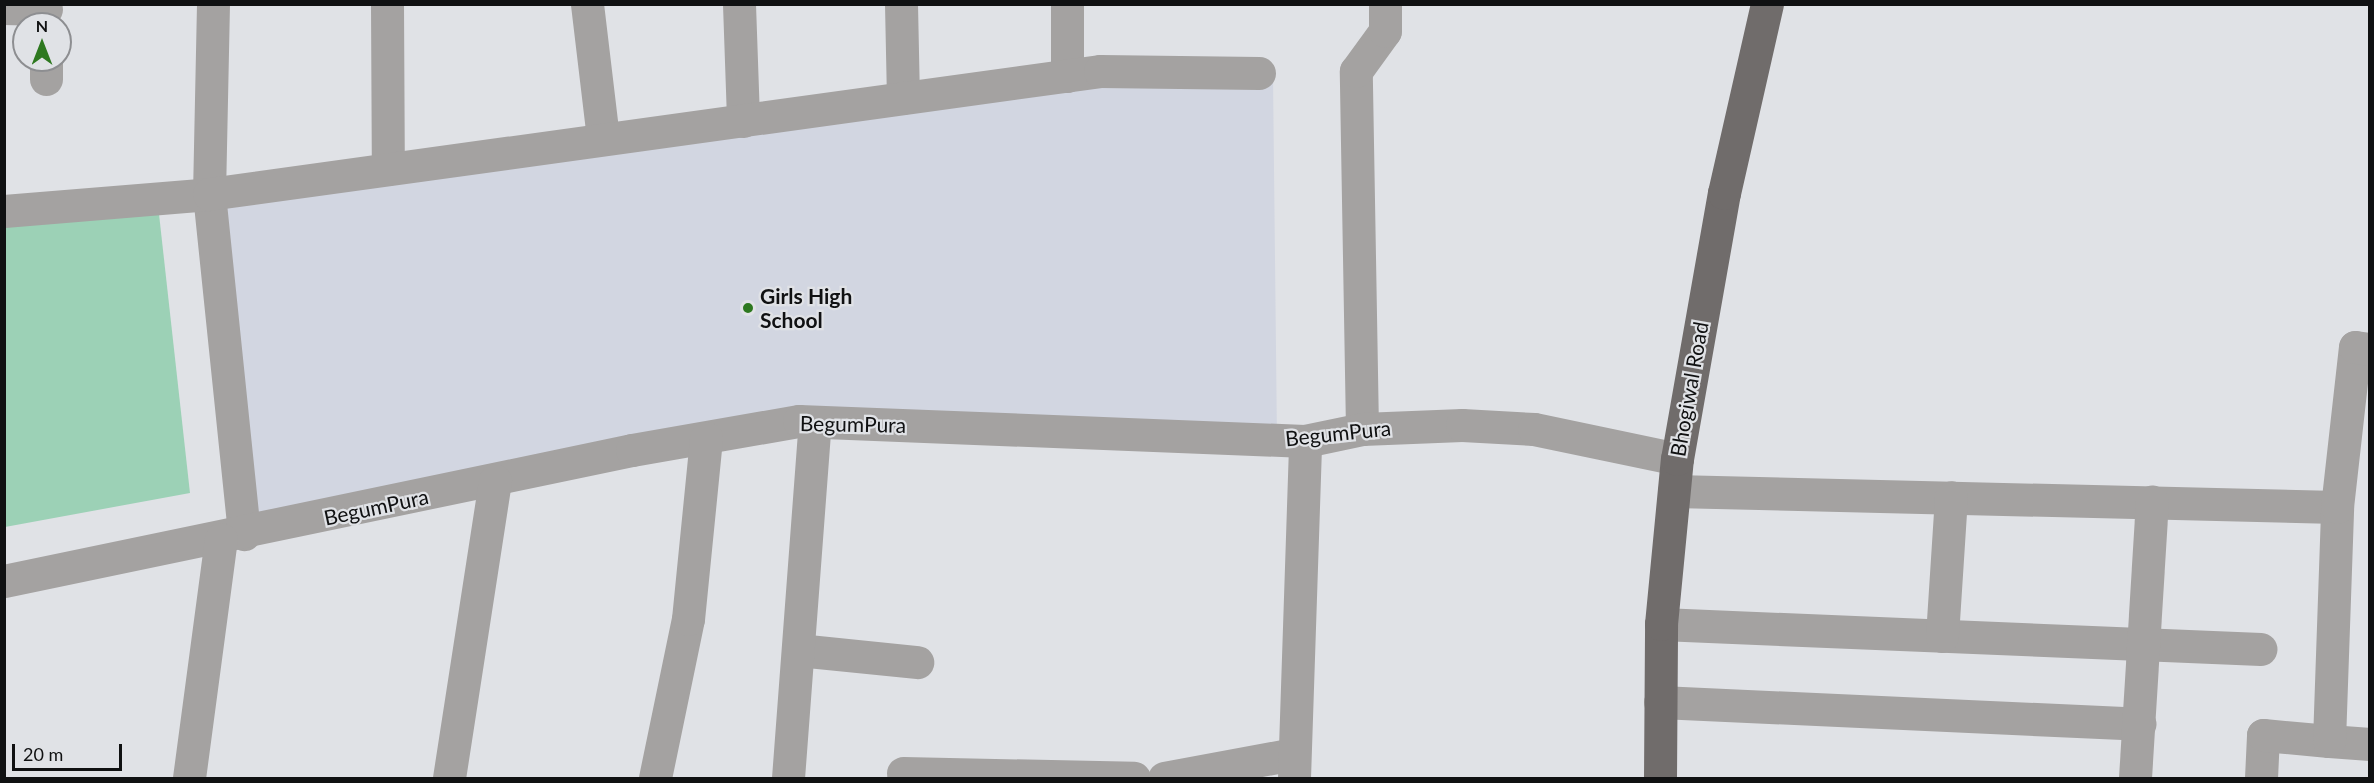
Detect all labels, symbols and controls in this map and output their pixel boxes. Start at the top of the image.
north arrow [12,12,72,72]
text: N [36,16,48,35]
place label: Girls High School [760,283,852,333]
marker: Girls High School [741,301,755,315]
street label: Bhogiwal Road [1665,320,1713,458]
street label: BegumPura [800,410,906,438]
street label: BegumPura [1284,415,1392,451]
street label: BegumPura [321,484,431,530]
scale bar [15,732,124,770]
text: 20 m [23,743,63,765]

